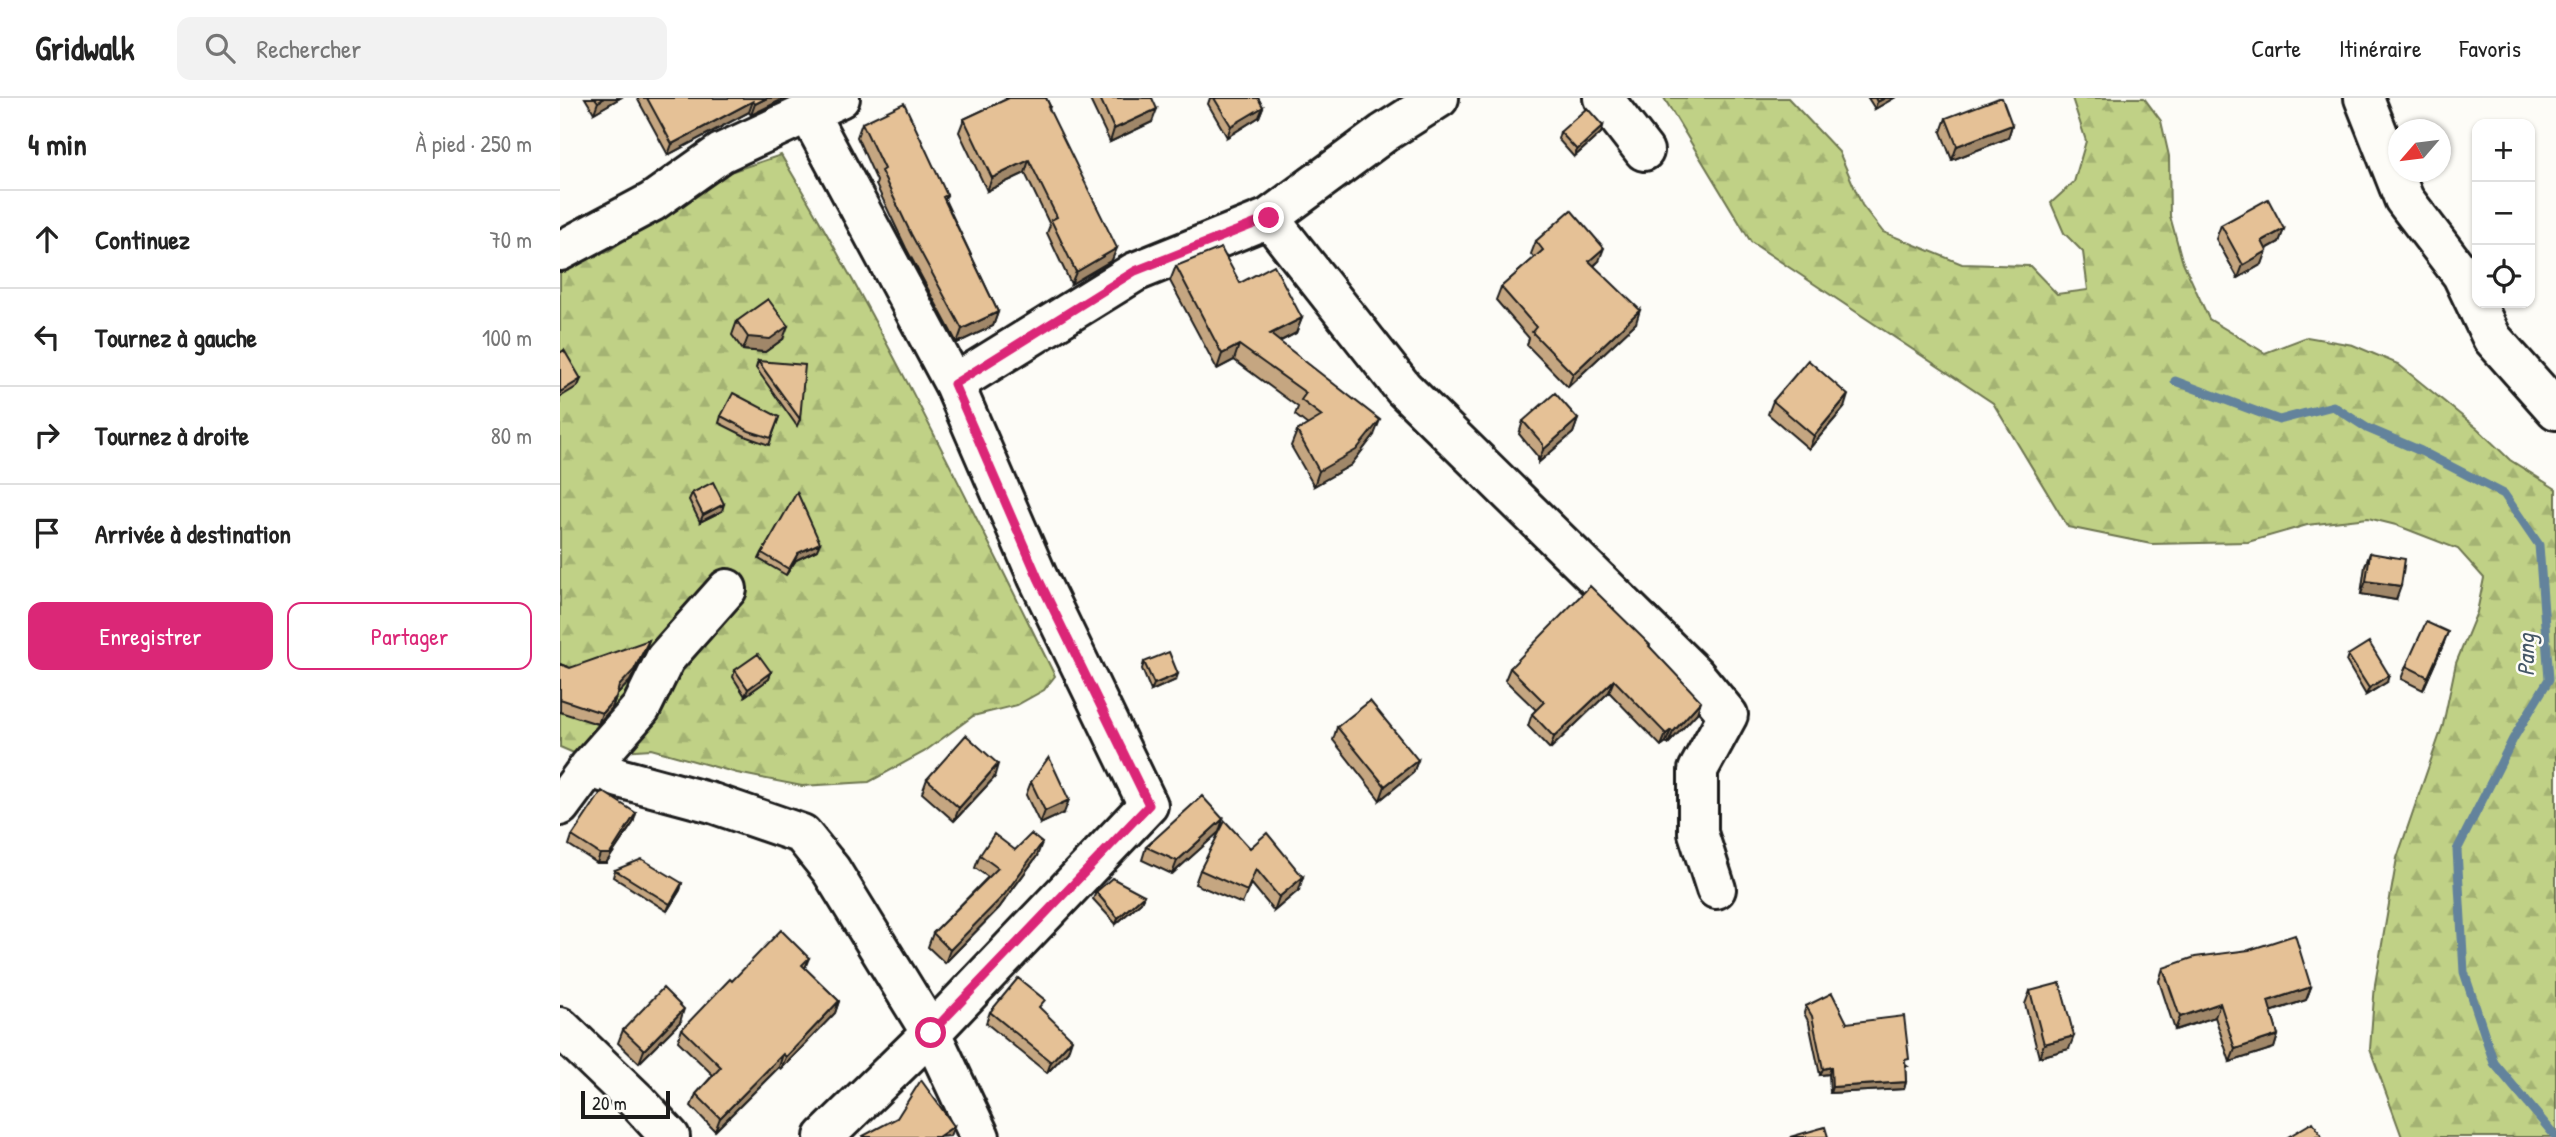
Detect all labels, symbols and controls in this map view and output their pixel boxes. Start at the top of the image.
search box [177,17,667,80]
text: Gridwalk [35,26,135,70]
icon: search [201,29,239,67]
text: Rechercher [257,31,361,66]
text: Carte [2251,32,2301,64]
text: Itinéraire [2339,32,2421,64]
text: Favoris [2459,32,2521,64]
north arrow [2388,119,2451,182]
map controls [2472,119,2535,308]
button: + [2472,119,2535,182]
text: 4 min [28,124,87,164]
text: À pied · 250 m [415,128,532,159]
button: − [2472,182,2535,245]
route end [1253,202,1284,233]
icon: ahead [28,220,66,258]
text: Continuez [95,222,190,257]
text: 70 m [489,224,532,255]
button: locate [2472,245,2535,308]
icon: left [28,318,66,356]
text: Tournez à gauche [95,320,257,355]
text: 100 m [482,322,532,353]
icon: right [28,416,66,454]
text: Tournez à droite [95,418,249,453]
text: 80 m [491,420,532,451]
icon: arrive [28,514,66,552]
text: Arrivée à destination [95,516,291,551]
button: Enregistrer [28,602,273,670]
button: Partager [287,602,532,670]
water label: Pang [2509,632,2542,676]
route start [915,1017,946,1048]
scale bar [581,1088,670,1120]
text: 20 m [592,1090,627,1116]

